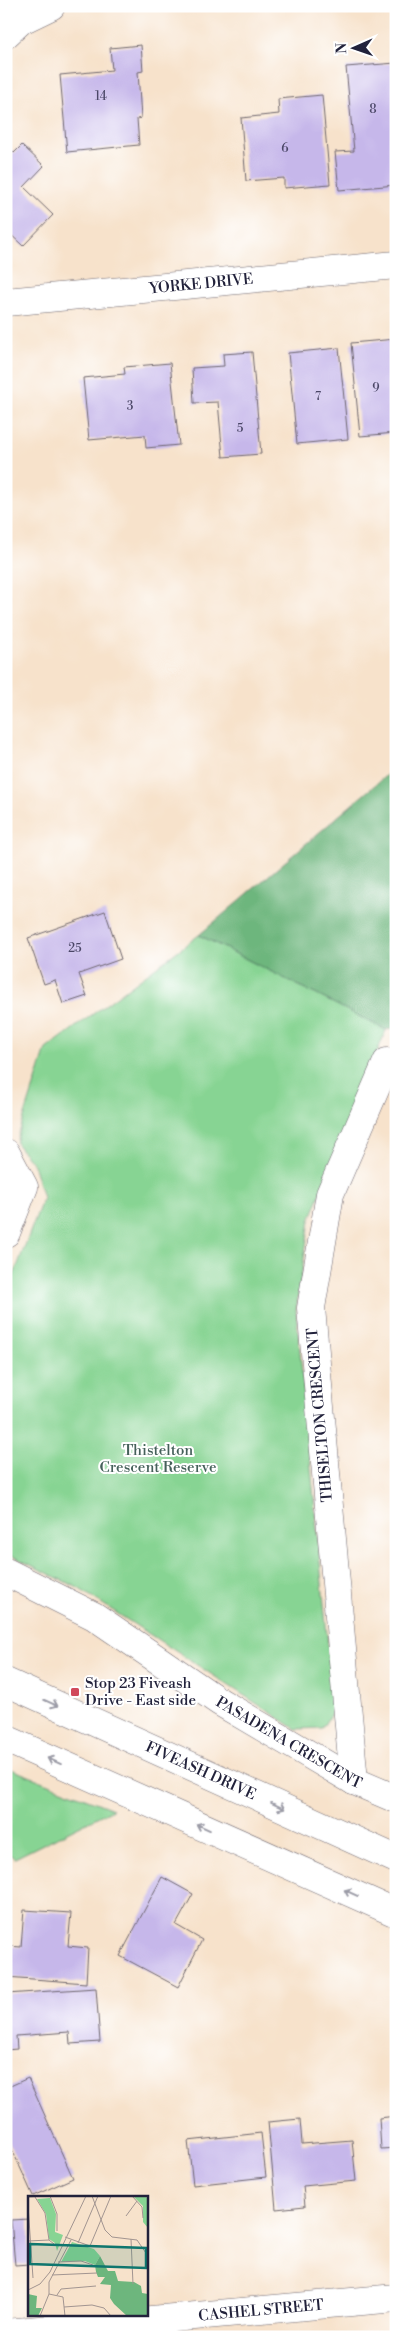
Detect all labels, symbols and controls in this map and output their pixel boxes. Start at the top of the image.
north arrow [330,22,380,72]
text: N [333,43,351,54]
house number: 14 [95,89,107,104]
house number: 8 [369,102,377,117]
house number: 6 [281,141,289,156]
street label: YORKE DRIVE [147,269,254,298]
house number: 9 [372,381,380,396]
house number: 7 [315,389,321,404]
house number: 3 [127,399,134,414]
house number: 5 [237,421,244,436]
house number: 25 [68,941,82,956]
street label: THISELTON CRESCENT [303,1327,337,1503]
park label: Thistelton Crescent Reserve [99,1441,217,1477]
place label: Stop 23 Fiveash Drive - East side [85,1674,196,1710]
marker: Stop 23 Fiveash Drive - East side [69,1686,81,1698]
street label: PASADENA CRESCENT [212,1692,365,1793]
one-way arrow [43,1698,58,1708]
street label: FIVEASH DRIVE [143,1737,259,1804]
one-way arrow [47,1756,62,1765]
one-way arrow [270,1801,285,1811]
one-way arrow [196,1822,211,1832]
one-way arrow [344,1888,359,1898]
inset map [28,2196,148,2316]
street label: CASHEL STREET [198,2295,325,2325]

